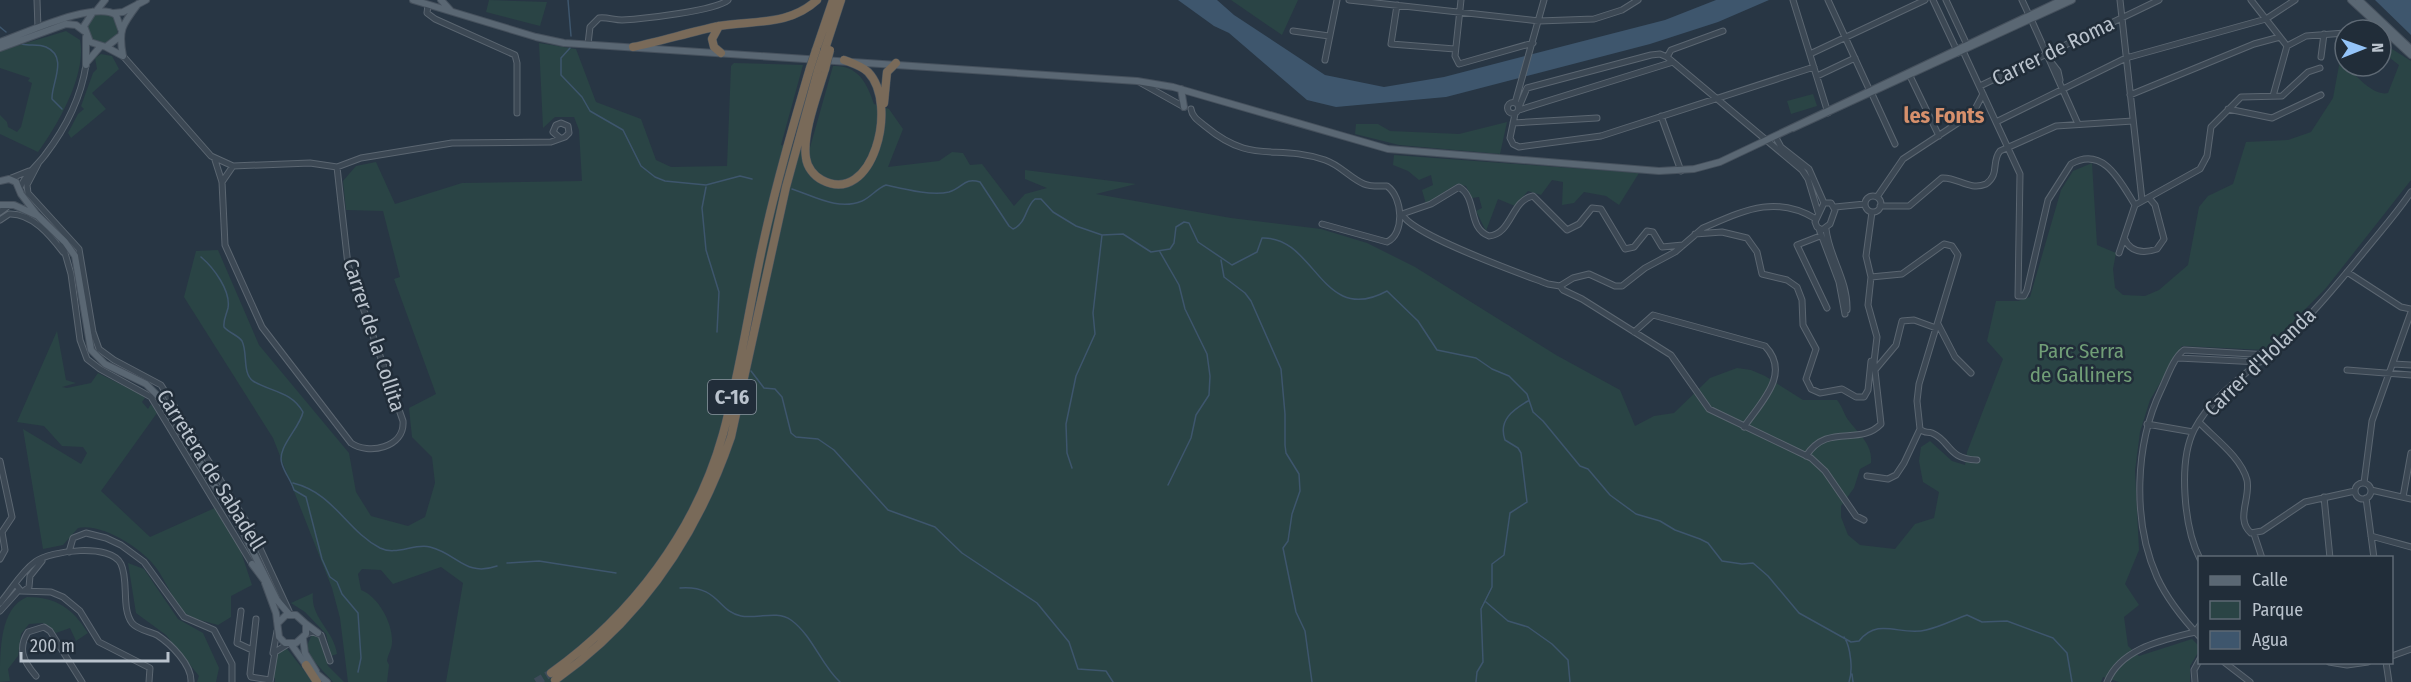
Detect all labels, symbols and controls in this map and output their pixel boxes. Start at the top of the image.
street label: Carrer de Roma [1988,10,2118,92]
north arrow [2333,18,2393,78]
text: N [2368,43,2387,53]
district label: les Fonts [1904,102,1985,129]
street label: Carrer de la Collita [337,255,411,415]
street label: Carrer d'Holanda [2199,302,2321,422]
park label: Parc Serra de Galliners [2030,338,2132,388]
road number: C-16 [708,380,756,414]
street label: Carretera de Sabadell [151,385,271,556]
legend [2198,556,2393,664]
text: Calle [2252,569,2288,591]
text: Parque [2252,599,2303,621]
scale bar [21,625,168,663]
text: Agua [2252,629,2288,651]
text: 200 m [30,635,75,657]

